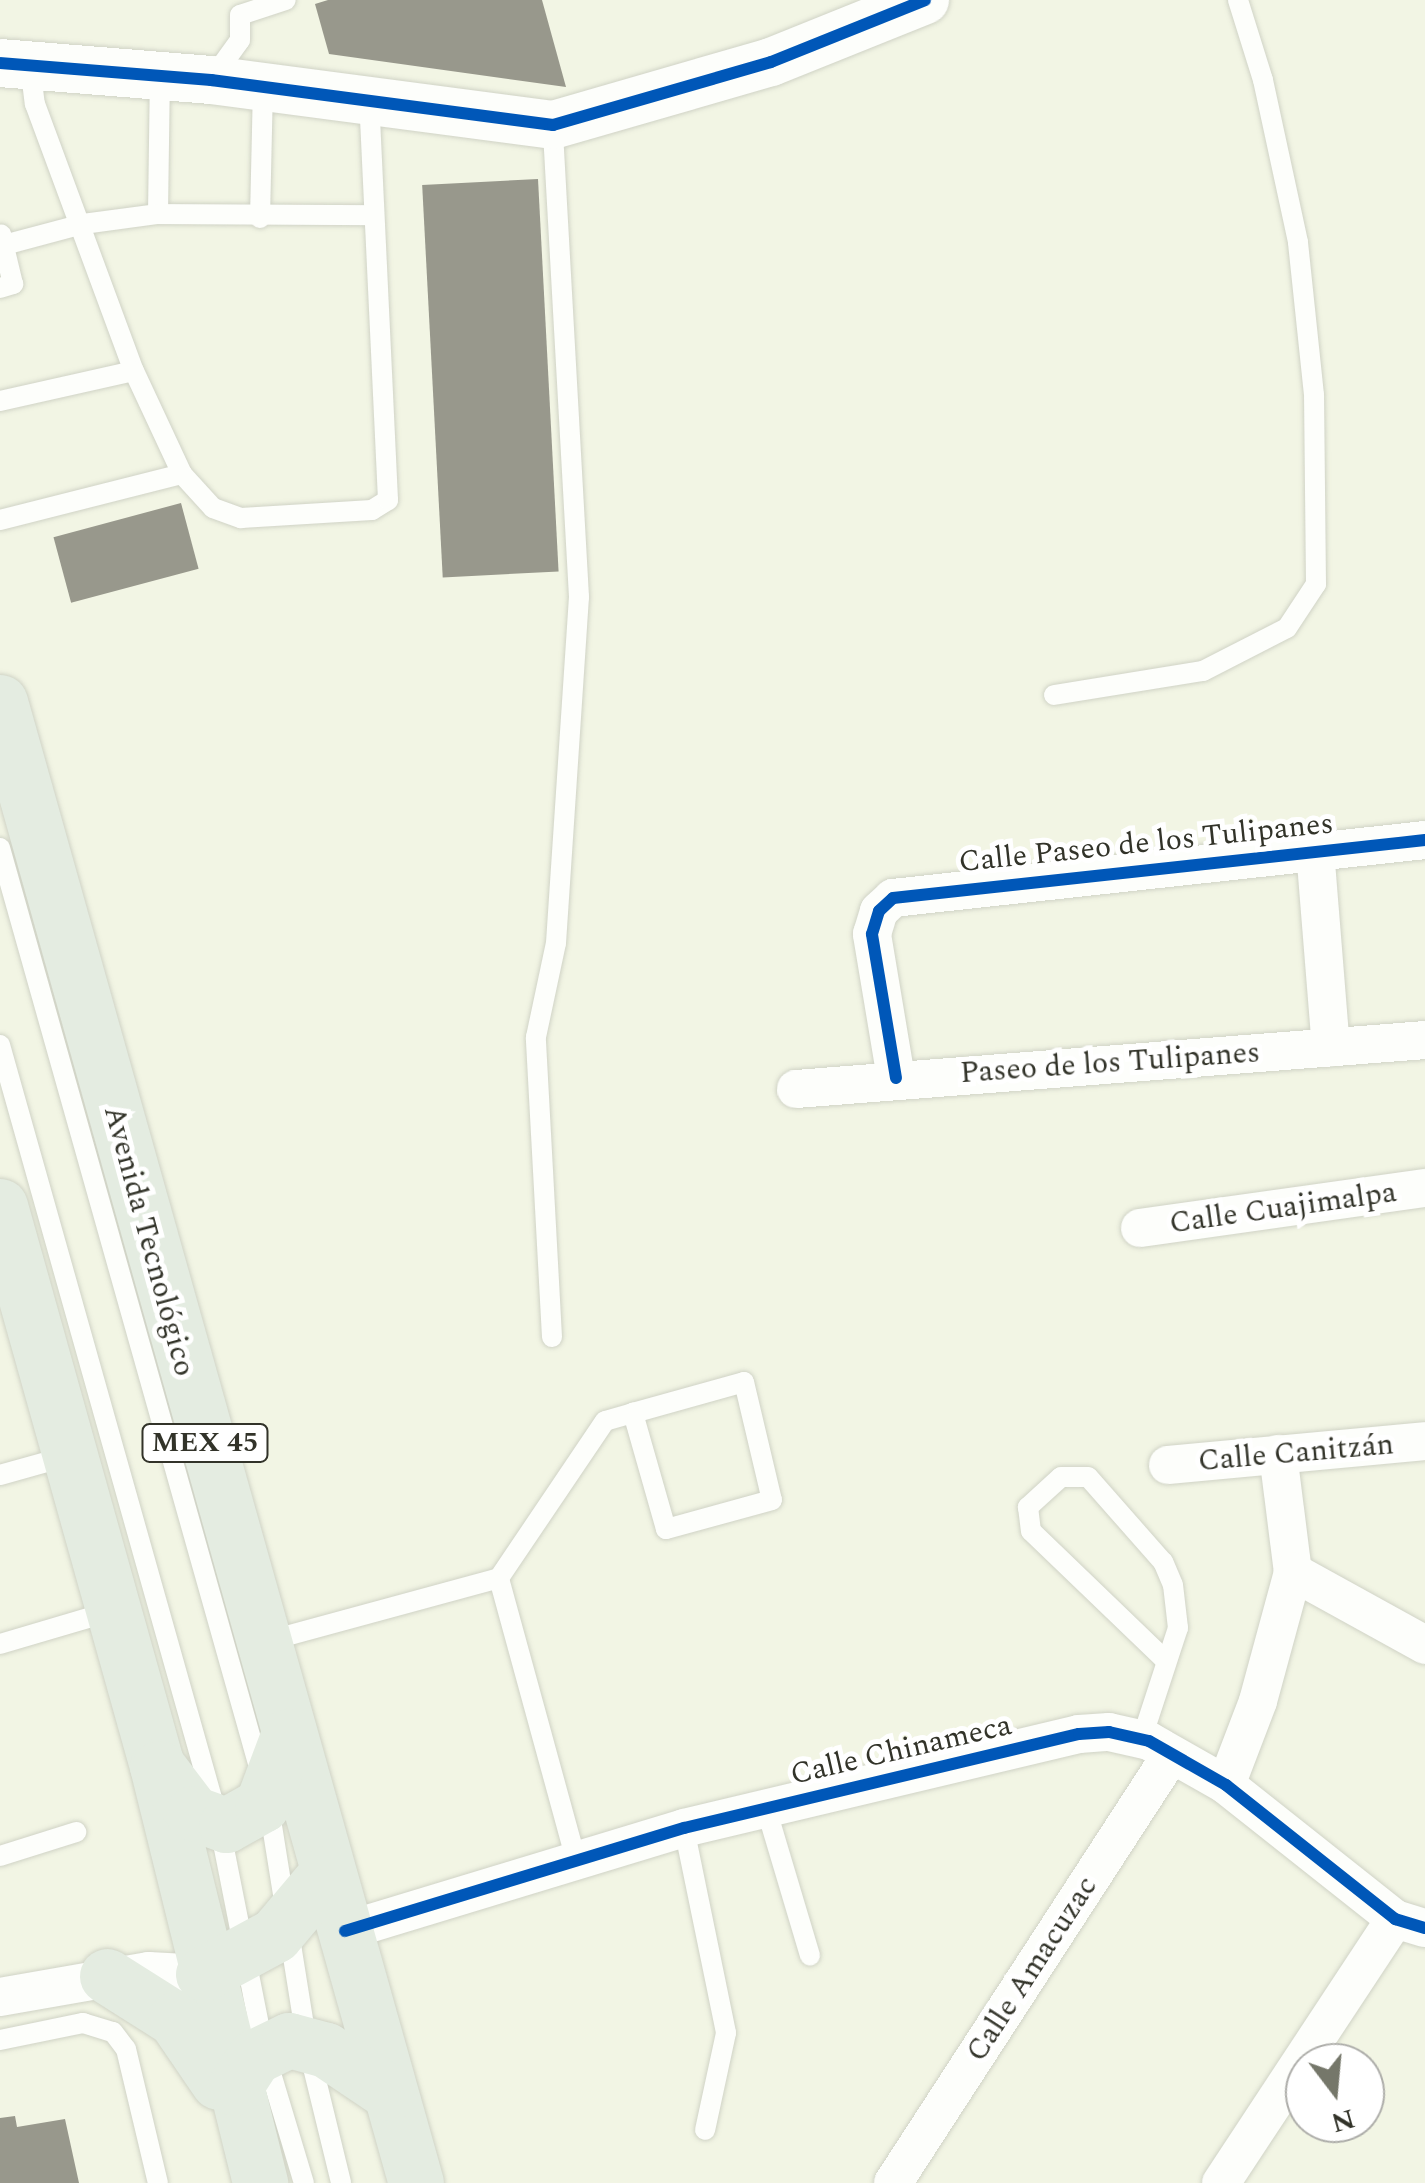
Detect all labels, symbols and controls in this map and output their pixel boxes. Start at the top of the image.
street label: Calle Paseo de los Tulipanes [957,805,1335,881]
street label: Paseo de los Tulipanes [959,1035,1261,1091]
street label: Avenida Tecnológico [96,1102,202,1380]
street label: Calle Cuajimalpa [1167,1174,1399,1242]
road number: MEX 45 [140,1420,270,1466]
street label: Calle Canitzán [1197,1427,1395,1479]
street label: Calle Chinameca [787,1707,1015,1793]
street label: Calle Amacuzac [959,1870,1105,2068]
north arrow [1285,2043,1385,2143]
text: N [1326,2097,1360,2144]

